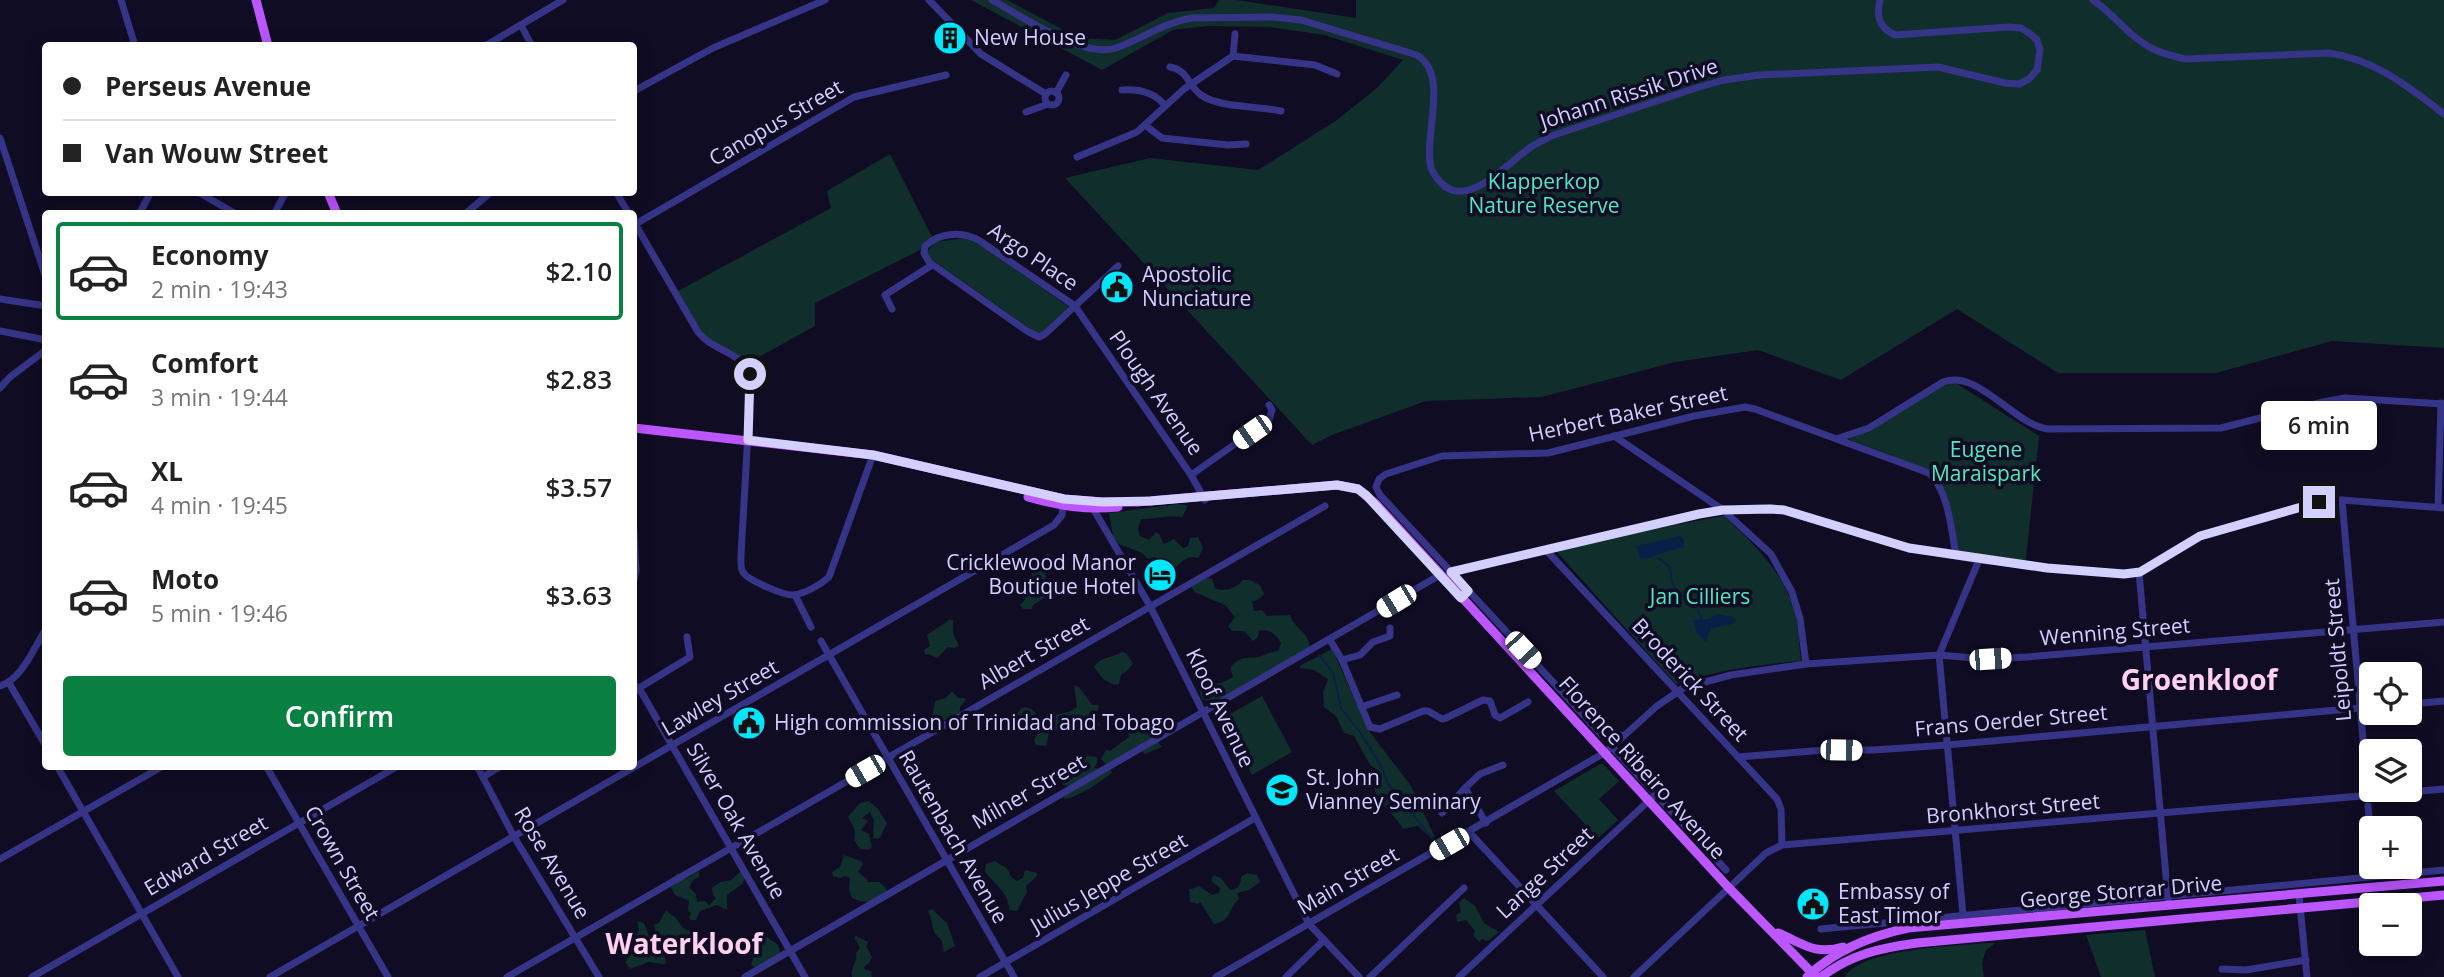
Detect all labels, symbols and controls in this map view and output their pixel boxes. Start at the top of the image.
building icon: New House [931,19,969,57]
place label: New House [974,23,1086,51]
street label: Johann Rissik Drive [1534,51,1721,136]
text: Perseus Avenue [105,68,311,104]
street label: Canopus Street [703,72,848,172]
text: Van Wouw Street [105,135,328,171]
park label: Klapperkop Nature Reserve [1468,167,1620,219]
street label: Argo Place [983,216,1084,297]
text: Economy [151,237,269,273]
icon: car [67,240,130,303]
text: $2.10 [545,253,612,289]
place label: Apostolic Nunciature [1142,260,1251,312]
public building icon: Apostolic Nunciature [1098,268,1136,306]
text: 2 min · 19:43 [151,273,288,305]
street label: Plough Avenue [1103,324,1210,460]
text: Comfort [151,345,258,381]
icon: car [67,348,130,411]
route start [734,358,766,390]
text: $2.83 [545,361,612,397]
street label: Herbert Baker Street [1526,378,1730,448]
text: 3 min · 19:44 [151,381,288,413]
callout: 6 min [2261,400,2377,449]
text: 6 min [2288,409,2350,441]
car [1229,411,1276,453]
park label: Eugene Maraispark [1931,435,2041,487]
text: XL [151,453,183,489]
icon: car [67,456,130,519]
text: $3.57 [545,469,612,505]
route end [2303,486,2335,518]
text: 4 min · 19:45 [151,489,288,521]
place label: Cricklewood Manor Boutique Hotel [946,548,1136,600]
hotel icon: Cricklewood Manor Boutique Hotel [1141,556,1179,594]
text: Moto [151,561,219,597]
icon: car [67,564,130,627]
text: $3.63 [545,577,612,613]
street label: Leipoldt Street [2317,577,2357,723]
car [1373,581,1420,621]
park label: Jan Cilliers [1648,582,1750,610]
text: 5 min · 19:46 [151,597,288,629]
street label: Albert Street [973,609,1094,695]
street label: Wenning Street [2039,610,2191,652]
street label: Broderick Street [1626,612,1755,747]
car [1501,627,1546,673]
street label: Kloof Avenue [1180,643,1262,772]
car [1969,647,2012,671]
street label: Lawley Street [656,652,783,742]
district label: Groenkloof [2121,660,2280,698]
map controls [2359,662,2422,956]
button: locate [2359,662,2422,725]
street label: Florence Ribeiro Avenue [1553,670,1733,865]
button: Confirm [63,676,616,756]
street label: Frans Oerder Street [1913,698,2109,742]
public building icon: High commission of Trinidad and Tobago [730,704,768,742]
place label: High commission of Trinidad and Tobago [774,708,1175,736]
street label: Silver Oak Avenue [681,737,793,904]
car [1820,739,1863,761]
button: layers [2359,739,2422,802]
street label: Rautenbach Avenue [893,745,1015,928]
street label: Milner Street [967,747,1090,835]
car [842,751,889,791]
place label: St. John Vianney Seminary [1306,763,1481,815]
school or university icon: St. John Vianney Seminary [1263,771,1301,809]
street label: Bronkhorst Street [1925,786,2101,830]
street label: Crown Street [299,800,387,925]
street label: Rose Avenue [508,801,597,924]
street label: Edward Street [139,809,272,902]
button: + [2359,816,2422,879]
street label: Lange Street [1490,820,1599,924]
car [1426,824,1473,864]
street label: Julius Jeppe Street [1023,826,1192,939]
street label: Main Street [1292,840,1403,920]
street label: George Storrar Drive [2019,868,2223,914]
place label: Embassy of East Timor [1838,877,1951,929]
public building icon: Embassy of East Timor [1794,885,1832,923]
button: − [2359,893,2422,956]
district label: Waterkloof [606,924,765,962]

